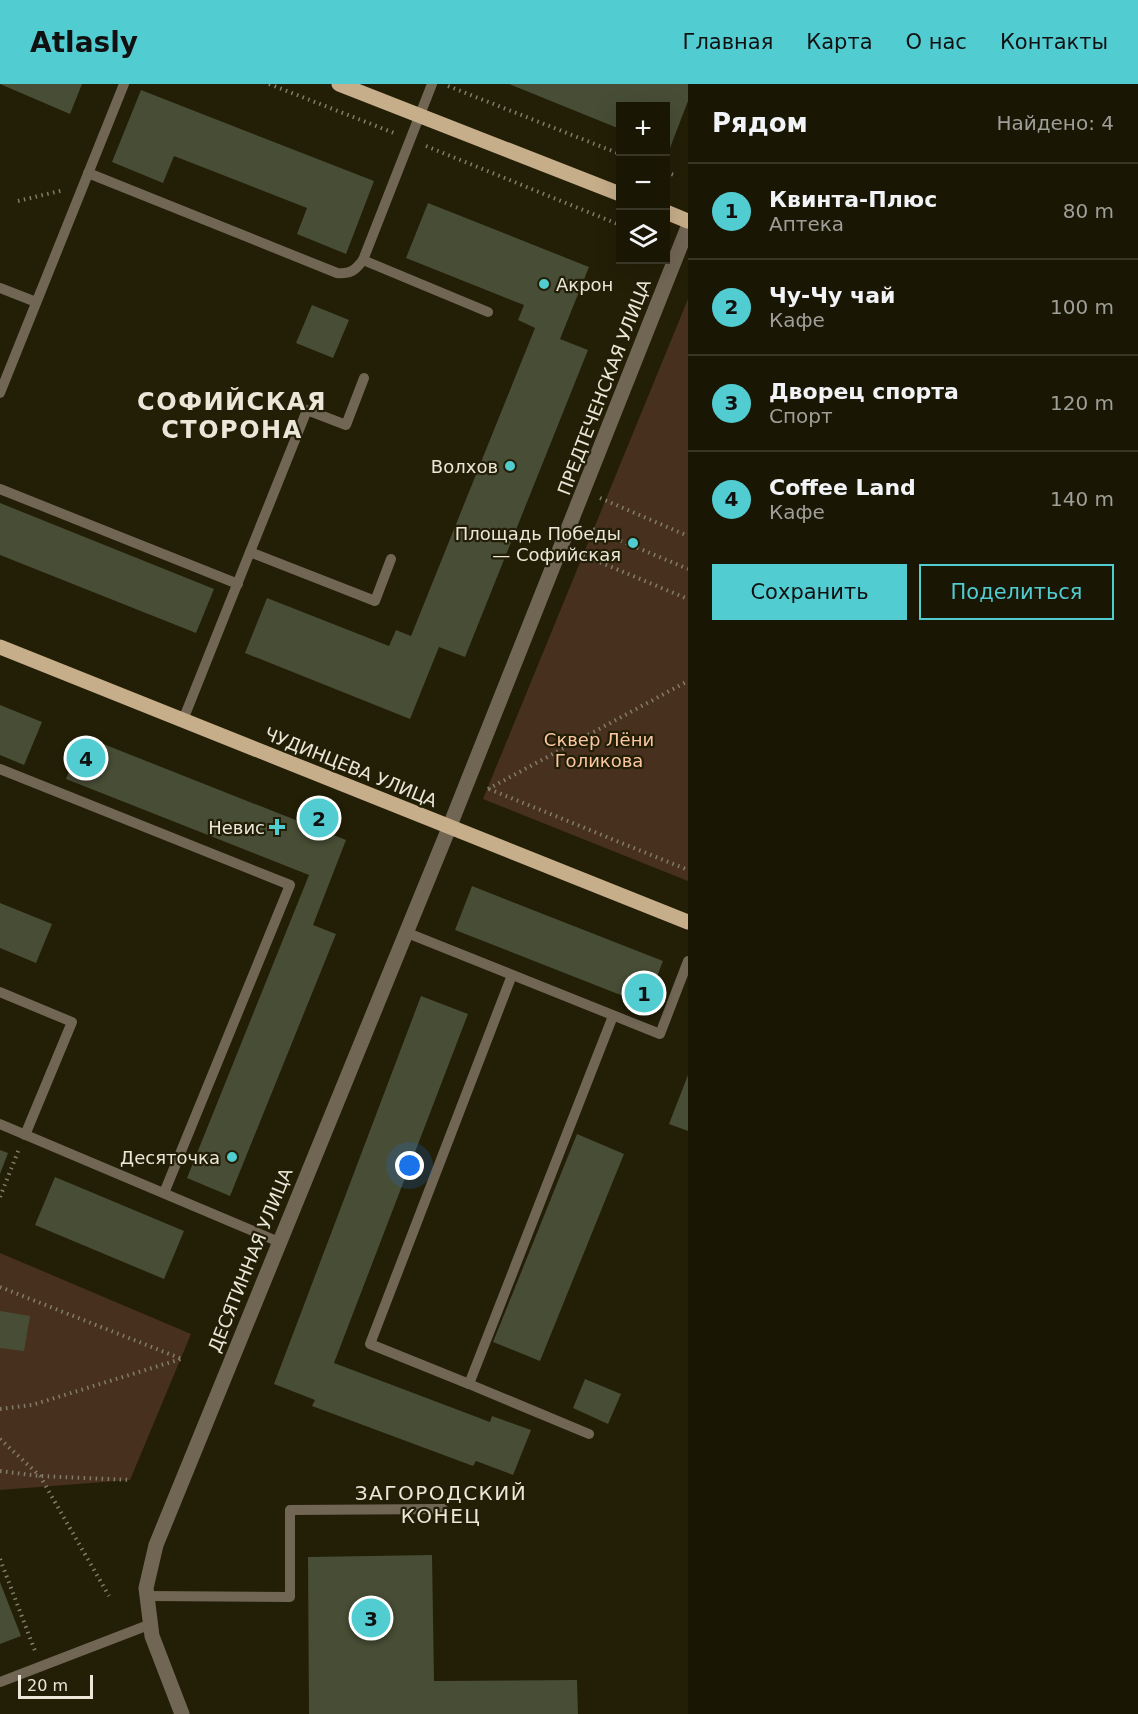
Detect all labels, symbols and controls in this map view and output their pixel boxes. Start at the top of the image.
text: Atlasly [30,26,138,59]
text: Главная [683,30,773,54]
text: Карта [806,30,873,54]
text: О нас [906,30,967,54]
text: Контакты [1000,30,1108,54]
map controls [616,102,670,264]
button: + [616,102,670,156]
text: Рядом [712,108,808,138]
text: Найдено: 4 [996,111,1114,135]
button: − [616,156,670,210]
text: Квинта-Плюс [769,187,937,212]
text: 1 [725,199,738,223]
text: 80 m [1063,199,1114,223]
button: layers [616,210,670,264]
text: Аптека [769,212,844,236]
place label: Акрон [556,274,613,295]
street label: ПРЕДТЕЧЕНСКАЯ УЛИЦА [553,275,655,498]
marker: Акрон [537,277,551,291]
text: Чу-Чу чай [769,283,895,308]
text: 2 [725,295,738,319]
text: 100 m [1050,295,1114,319]
text: Кафе [769,308,825,332]
text: Дворец спорта [769,379,959,404]
district label: СОФИЙСКАЯ СТОРОНА [137,387,327,444]
text: 3 [725,391,738,415]
text: 120 m [1050,391,1114,415]
text: Спорт [769,404,833,428]
place label: Волхов [431,456,498,477]
marker: Волхов [503,459,517,473]
text: Coffee Land [769,475,916,500]
text: 4 [725,487,738,511]
text: 140 m [1050,487,1114,511]
text: Кафе [769,500,825,524]
place label: Площадь Победы — Софийская [455,523,621,565]
marker: Площадь Победы — Софийская [626,536,640,550]
button: Сохранить [712,564,907,620]
button: Поделиться [919,564,1114,620]
street label: ЧУДИНЦЕВА УЛИЦА [262,723,441,812]
park label: Сквер Лёни Голикова [544,729,654,771]
pin: 4 [66,736,106,780]
pin: 2 [300,796,338,840]
place label: Невис [208,817,265,838]
marker: Невис [270,820,284,834]
pin: 1 [624,970,664,1016]
place label: Десяточка [120,1147,220,1168]
marker: Десяточка [225,1150,239,1164]
your location [395,1151,424,1180]
street label: ДЕСЯТИННАЯ УЛИЦА [203,1164,297,1355]
district label: ЗАГОРОДСКИЙ КОНЕЦ [355,1481,527,1528]
pin: 3 [352,1596,391,1640]
scale bar [18,1672,93,1700]
text: 20 m [27,1676,68,1695]

